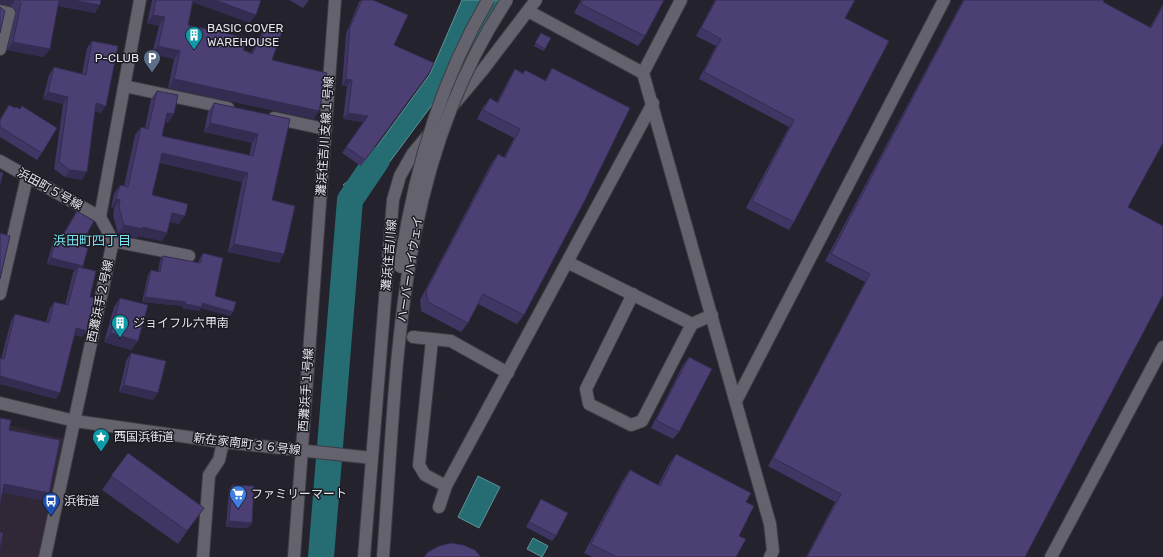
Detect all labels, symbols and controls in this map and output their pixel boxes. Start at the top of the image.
place label: BASIC COVER WAREHOUSE [207,21,284,49]
building icon: BASIC COVER WAREHOUSE [184,25,204,50]
parking icon: P-CLUB [142,48,162,73]
place label: P-CLUB [95,51,139,65]
street label: 灘浜住吉川支線１号線 [314,76,336,196]
street label: 浜田町５号線 [15,165,85,213]
street label: ハーバーハイウェイ [395,215,425,323]
street label: 灘浜住吉川線 [379,219,399,291]
district label: 浜田町四丁目 [53,233,131,248]
street label: 西灘浜手２号線 [84,258,116,344]
building icon: ジョイフル六甲南 [110,313,130,338]
place label: ジョイフル六甲南 [133,316,229,330]
street label: 西灘浜手１号線 [296,348,316,432]
place icon: 西国浜街道 [91,427,111,452]
place label: 西国浜街道 [114,430,174,444]
street label: 新在家南町３６号線 [193,430,301,458]
supermarket icon: ファミリーマート [228,484,248,509]
place label: ファミリーマート [251,487,347,501]
bus stop icon: 浜街道 [41,491,61,516]
place label: 浜街道 [64,494,100,508]

